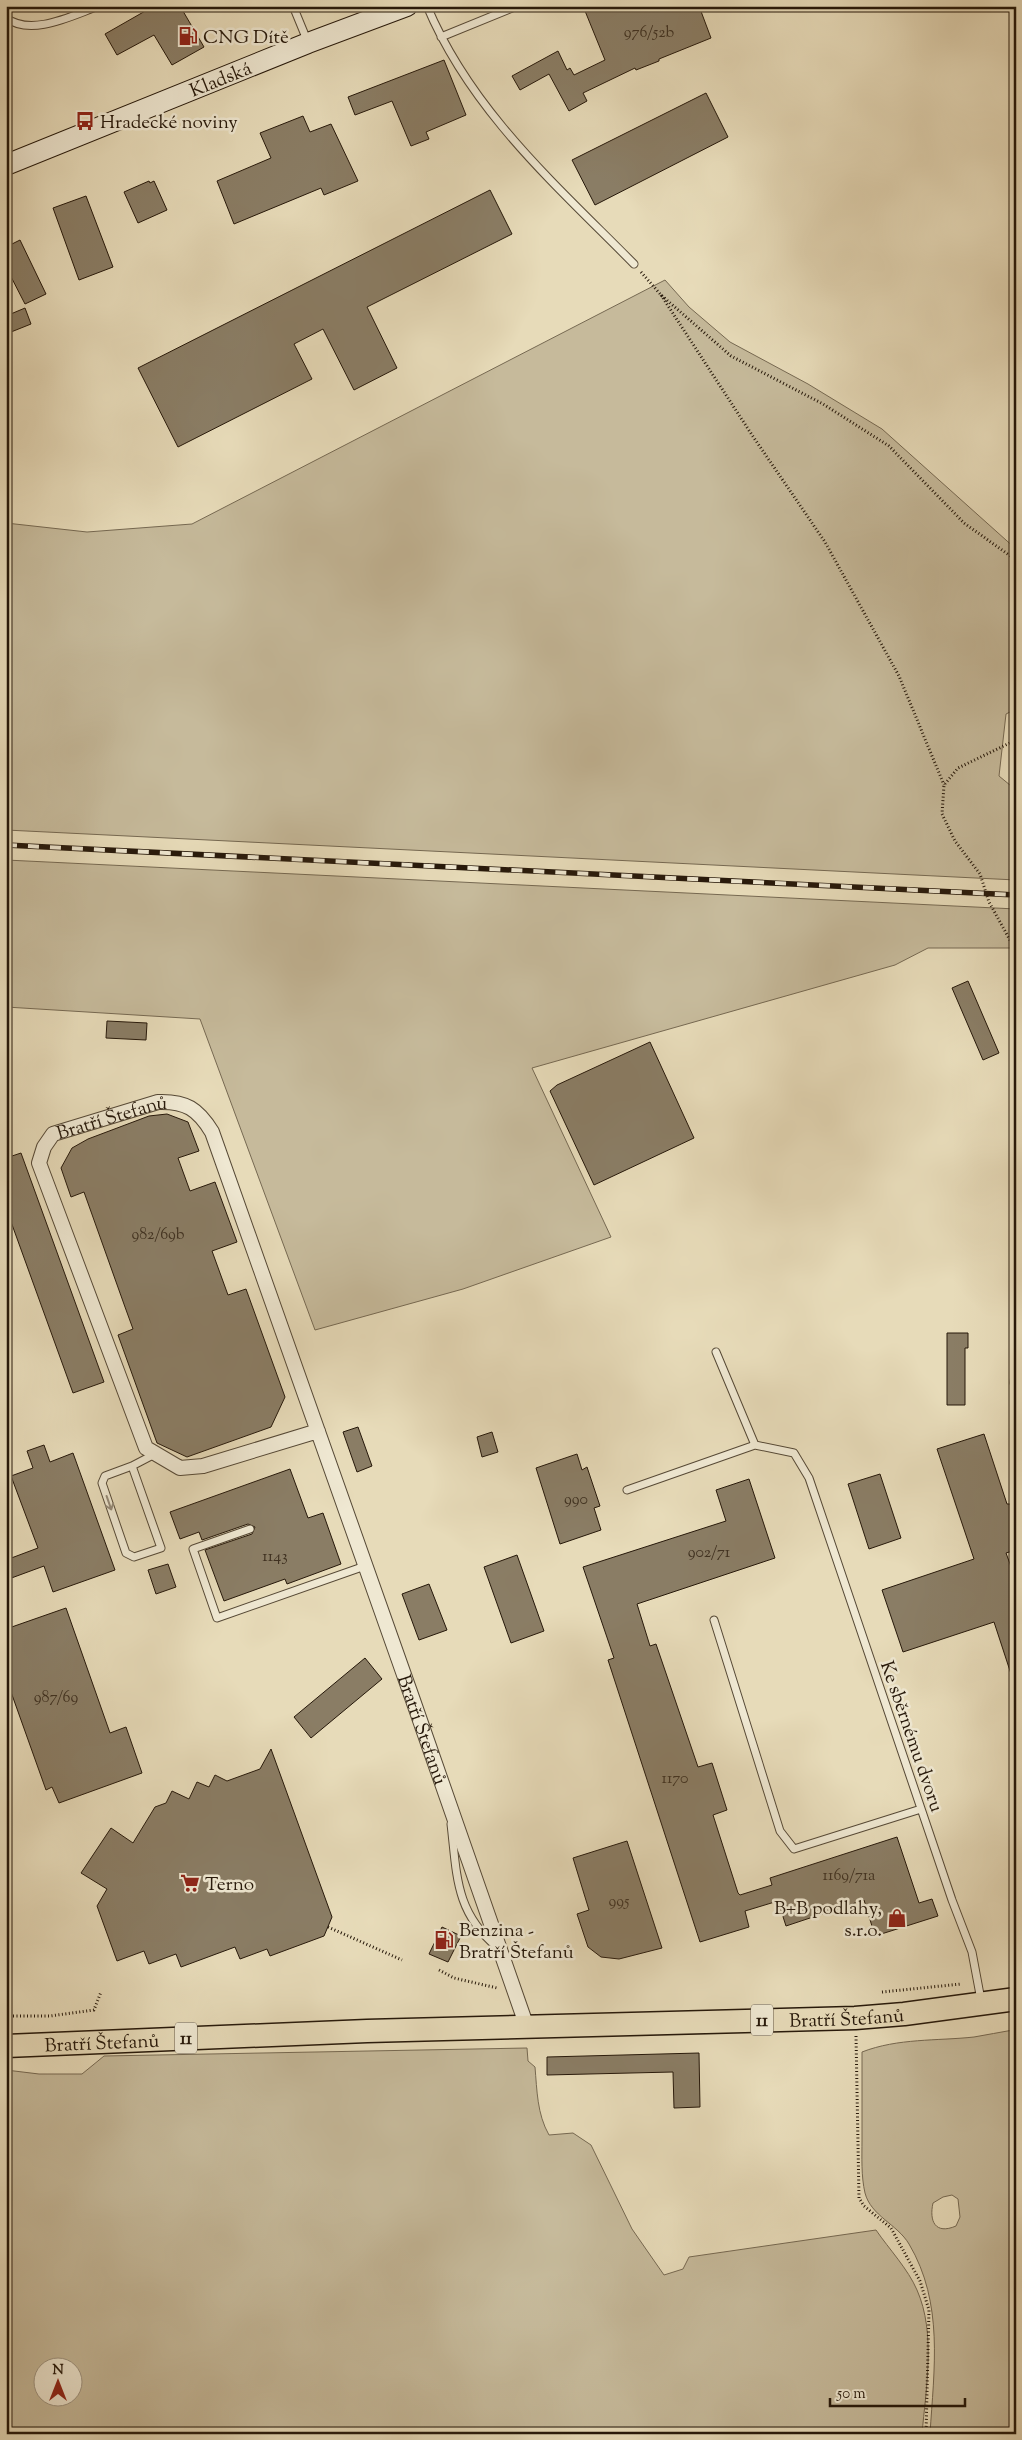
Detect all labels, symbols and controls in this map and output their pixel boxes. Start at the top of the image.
house number: 976/52b [624,22,675,45]
fuel station icon: CNG Dítě [177,25,199,47]
place label: CNG Dítě [203,25,289,52]
street label: Kladská [186,56,256,105]
bus stop icon: Hradecké noviny [74,110,96,132]
place label: Hradecké noviny [100,110,238,137]
street label: Bratří Štefanů [53,1091,167,1148]
house number: 982/69b [132,1224,185,1247]
house number: 990 [564,1489,588,1512]
one-way arrow [105,1495,114,1510]
house number: 902/71 [688,1542,731,1565]
house number: 1143 [262,1546,288,1569]
street label: Ke sběrnému dvoru [872,1658,949,1816]
street label: Bratří Štefanů [389,1671,453,1789]
house number: 987/69 [34,1687,78,1710]
house number: 1170 [661,1768,689,1791]
house number: 1169/71a [823,1865,876,1888]
supermarket icon: Terno [179,1872,201,1894]
place label: Terno [205,1872,254,1899]
house number: 995 [608,1891,630,1914]
place label: B+B podlahy, s.r.o. [774,1896,882,1945]
shop icon: B+B podlahy, s.r.o. [886,1907,908,1929]
place label: Benzina - Bratří Štefanů [459,1918,574,1967]
fuel station icon: Benzina - Bratří Štefanů [433,1929,455,1951]
street label: Bratří Štefanů [789,2003,905,2036]
road number: 11 [751,2004,773,2036]
road number: 11 [175,2022,197,2054]
street label: Bratří Štefanů [44,2029,160,2060]
north arrow [32,2358,82,2408]
text: N [52,2361,64,2381]
scale bar [830,2375,964,2407]
text: 50 m [836,2384,866,2405]

